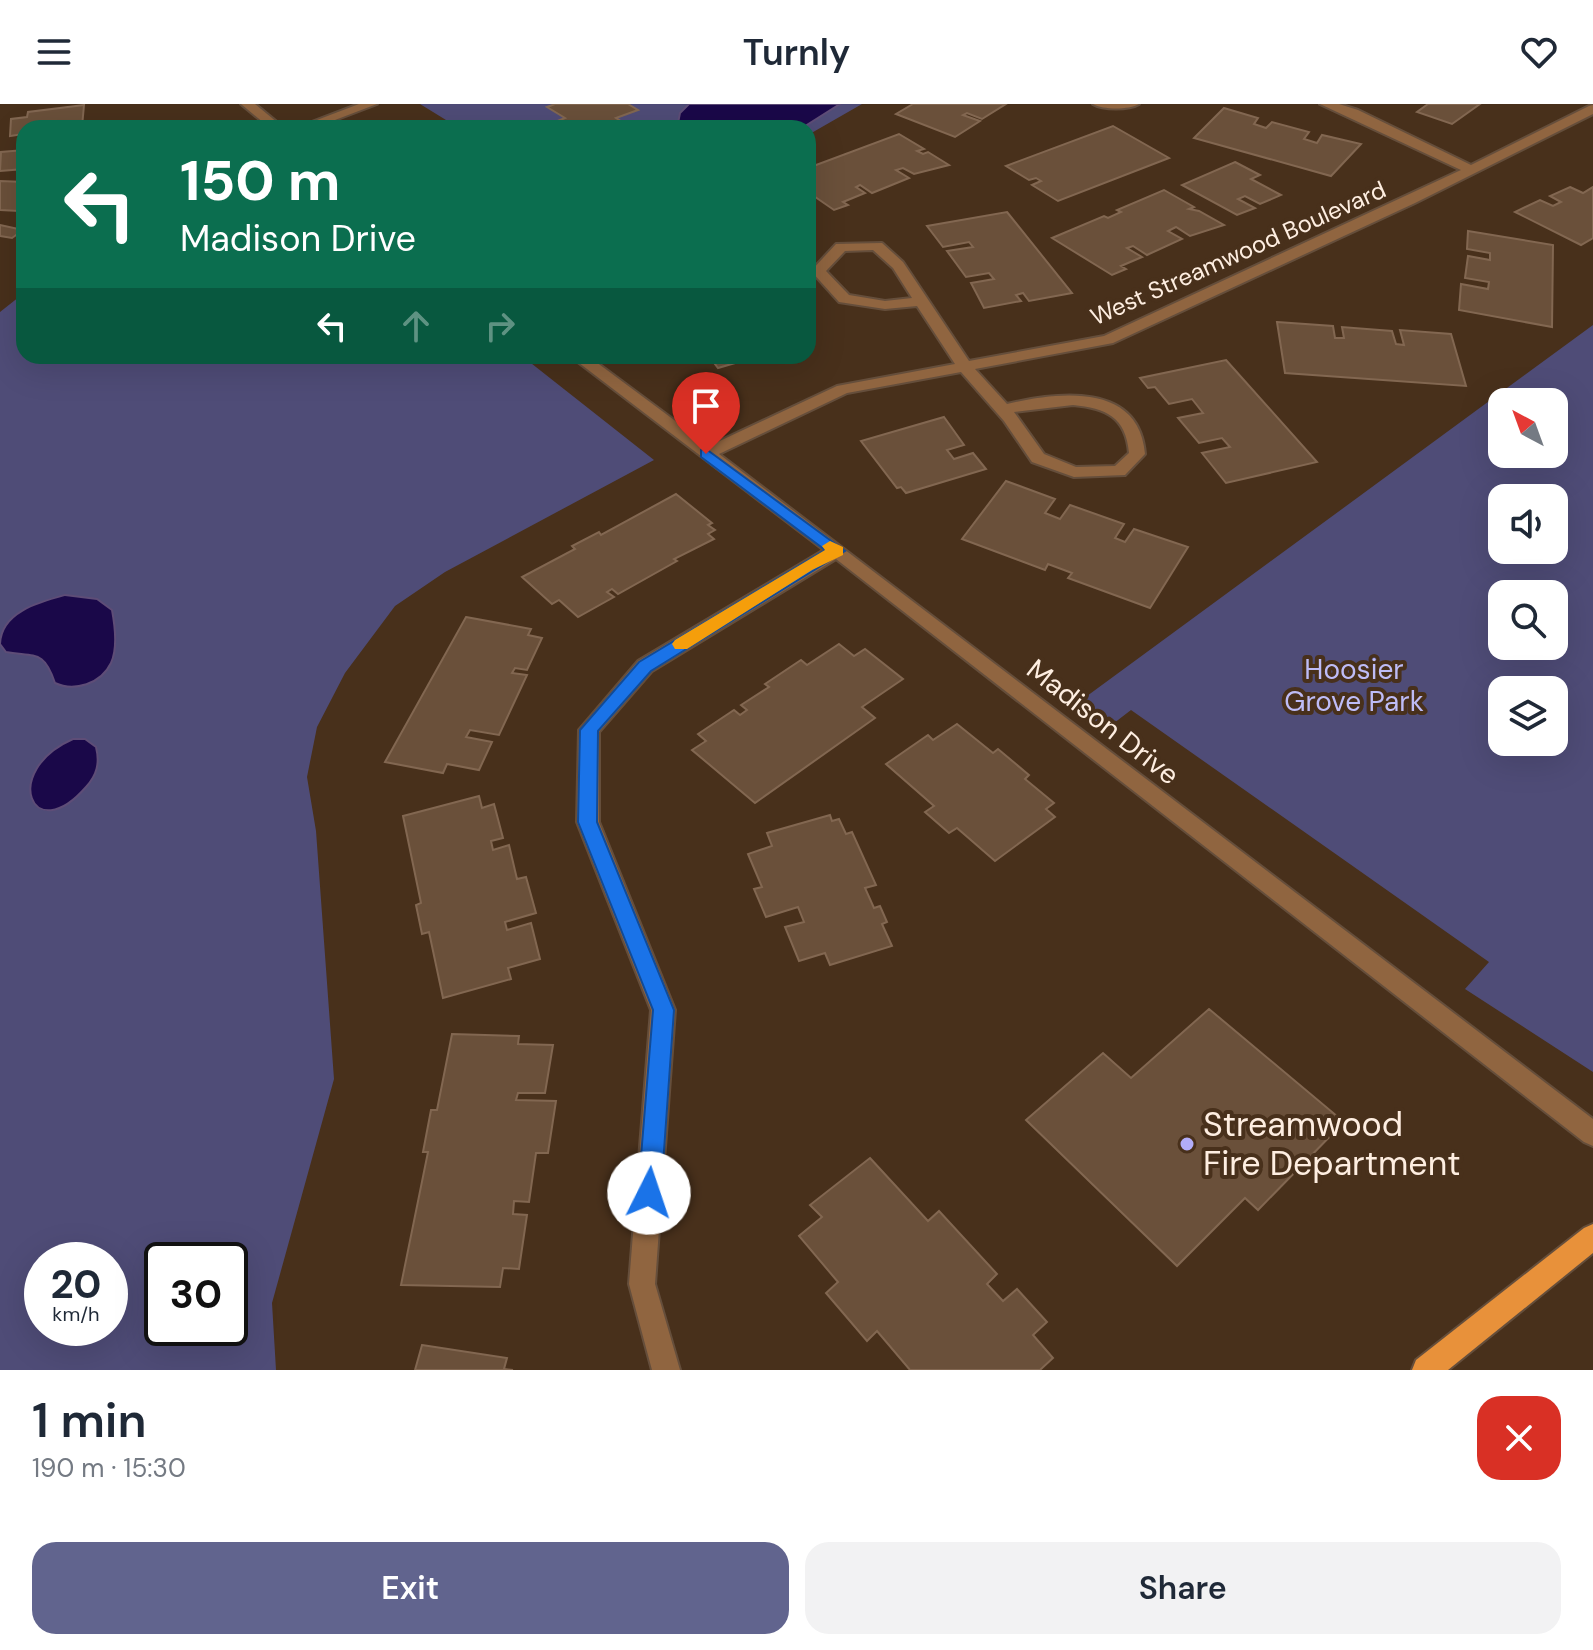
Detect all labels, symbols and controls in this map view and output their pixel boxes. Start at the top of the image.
text: Turnly [743,29,850,76]
icon: menu [32,30,76,74]
icon: heart [1517,30,1561,74]
text: 150 m [180,144,341,217]
icon: left [48,152,152,256]
street label: West Streamwood Boulevard [1085,174,1391,332]
text: Madison Drive [180,215,416,262]
icon: left [310,304,354,348]
icon: ahead [394,304,438,348]
icon: right [478,304,522,348]
pin [672,372,740,454]
icon: arrive [684,384,728,428]
north arrow [1488,388,1568,468]
map controls [1488,388,1568,756]
button: sound [1488,484,1568,564]
button: search [1488,580,1568,660]
street label: Madison Drive [1019,651,1187,793]
park label: Hoosier Grove Park [1284,651,1424,720]
button: layers [1488,676,1568,756]
place label: Streamwood Fire Department [1203,1102,1460,1186]
marker: Streamwood Fire Department [1178,1135,1196,1153]
position arrow [607,1151,691,1235]
speed limit sign: 30 [144,1242,248,1346]
text: 20 [50,1258,102,1310]
text: km/h [52,1301,100,1327]
text: 1 min [32,1389,147,1452]
button: close [1477,1396,1561,1480]
text: 190 m · 15:30 [32,1451,186,1485]
button: Exit [32,1542,789,1634]
button: Share [805,1542,1561,1634]

